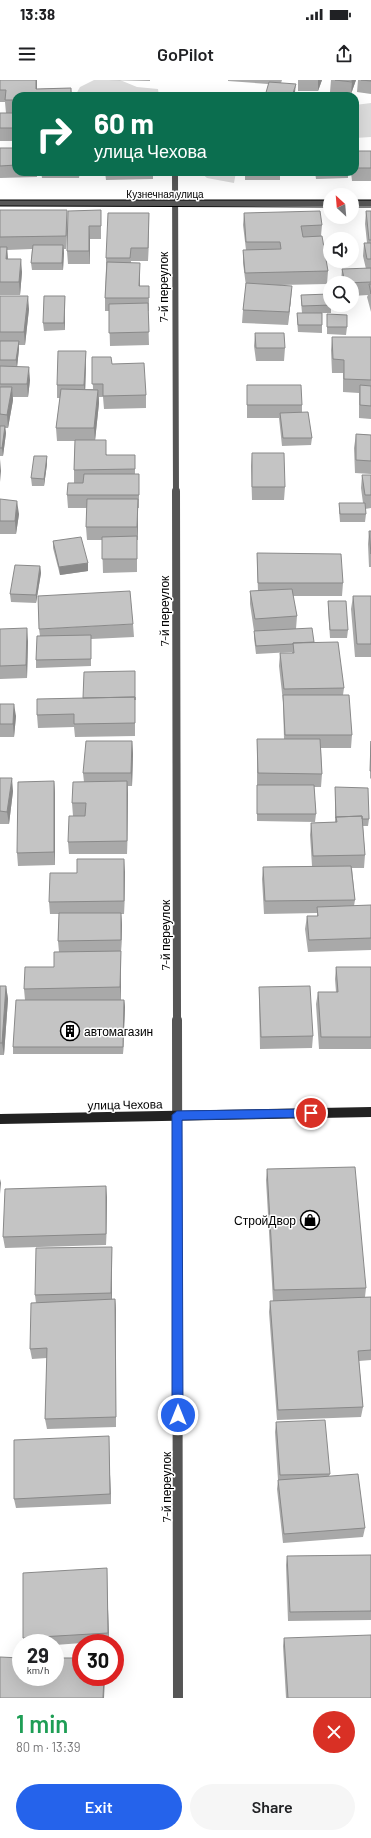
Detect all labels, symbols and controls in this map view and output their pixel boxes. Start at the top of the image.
text: 13:38 [20,5,55,23]
icon: menu [16,43,38,65]
text: GoPilot [157,43,214,65]
icon: share [333,43,355,65]
text: 60 m [94,106,154,140]
icon: right [28,108,80,160]
text: улица Чехова [94,140,207,162]
street label: Кузнечная улица [126,188,204,200]
north arrow [323,188,359,224]
map controls [323,188,359,312]
button: sound [323,232,359,268]
street label: 7-й переулок [156,251,171,322]
button: search [323,276,359,312]
street label: 7-й переулок [157,575,172,646]
street label: 7-й переулок [158,899,173,970]
building icon: автомагазин [59,1020,81,1042]
place label: автомагазин [84,1024,153,1038]
street label: улица Чехова [87,1096,163,1113]
pin [294,1096,328,1130]
icon: arrive [300,1102,322,1124]
shop icon: СтройДвор [299,1209,321,1231]
place label: СтройДвор [234,1213,296,1228]
position arrow [157,1394,199,1436]
street label: 7-й переулок [159,1451,174,1522]
speed limit sign: 30 [72,1634,124,1686]
text: 29 [27,1643,49,1667]
text: km/h [27,1664,49,1676]
text: 1 min [16,1709,68,1738]
button: close [313,1711,355,1753]
text: 80 m · 13:39 [16,1739,81,1755]
button: Exit [16,1784,182,1830]
button: Share [190,1784,355,1830]

